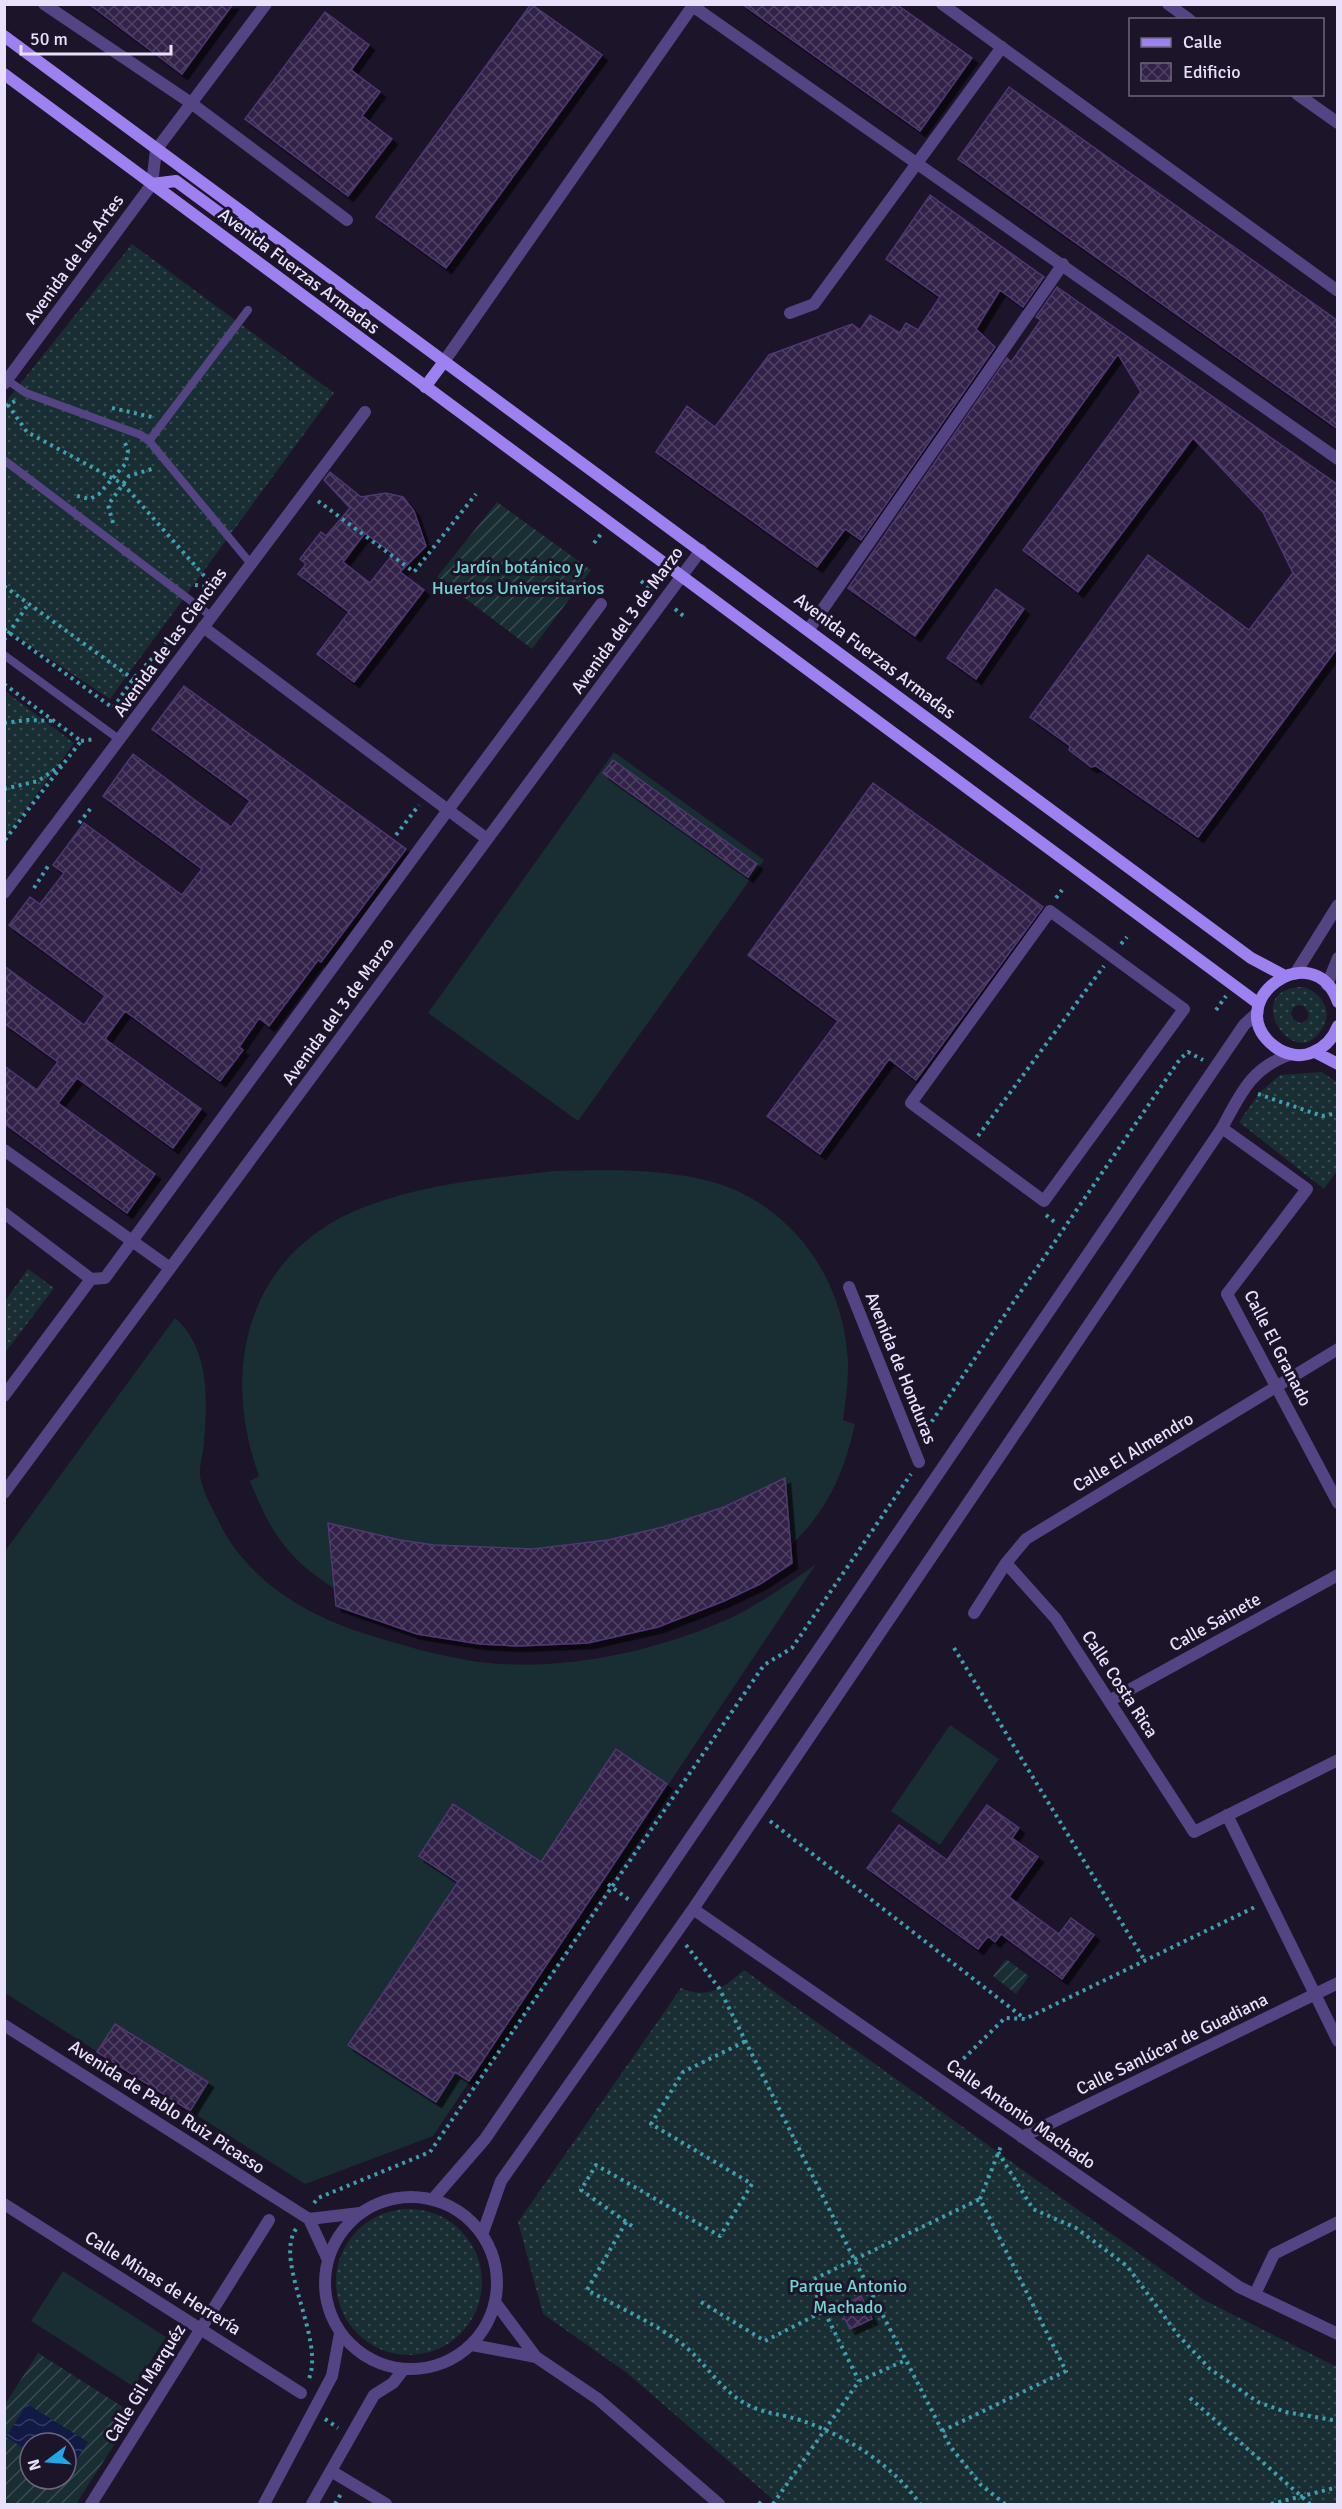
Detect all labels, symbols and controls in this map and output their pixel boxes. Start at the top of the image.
scale bar [21,18,171,56]
legend [1129,18,1324,96]
text: 50 m [30,28,68,50]
text: Calle [1183,31,1222,53]
text: Edificio [1183,61,1241,83]
street label: Avenida de las Artes [20,190,128,328]
street label: Avenida Fuerzas Armadas [214,203,384,339]
street label: Avenida del 3 de Marzo [566,542,688,698]
park label: Jardín botánico y Huertos Universitarios [432,556,604,599]
street label: Avenida de las Ciencias [109,563,232,721]
street label: Avenida Fuerzas Armadas [790,588,960,724]
street label: Avenida del 3 de Marzo [277,933,399,1089]
street label: Calle El Granado [1239,1286,1317,1410]
street label: Avenida de Honduras [861,1289,942,1447]
street label: Calle El Almendro [1069,1407,1197,1497]
street label: Calle Sainete [1165,1588,1265,1656]
street label: Calle Costa Rica [1077,1626,1163,1742]
street label: Calle Sanlúcar de Guadiana [1073,1988,1271,2100]
street label: Avenida de Pablo Ruiz Picasso [65,2035,269,2179]
street label: Calle Antonio Machado [942,2054,1100,2174]
street label: Calle Minas de Herrería [81,2226,245,2340]
park label: Parque Antonio Machado [789,2275,907,2318]
street label: Calle Gil Marquéz [100,2320,190,2446]
north arrow [18,2431,78,2491]
text: N [23,2457,46,2473]

